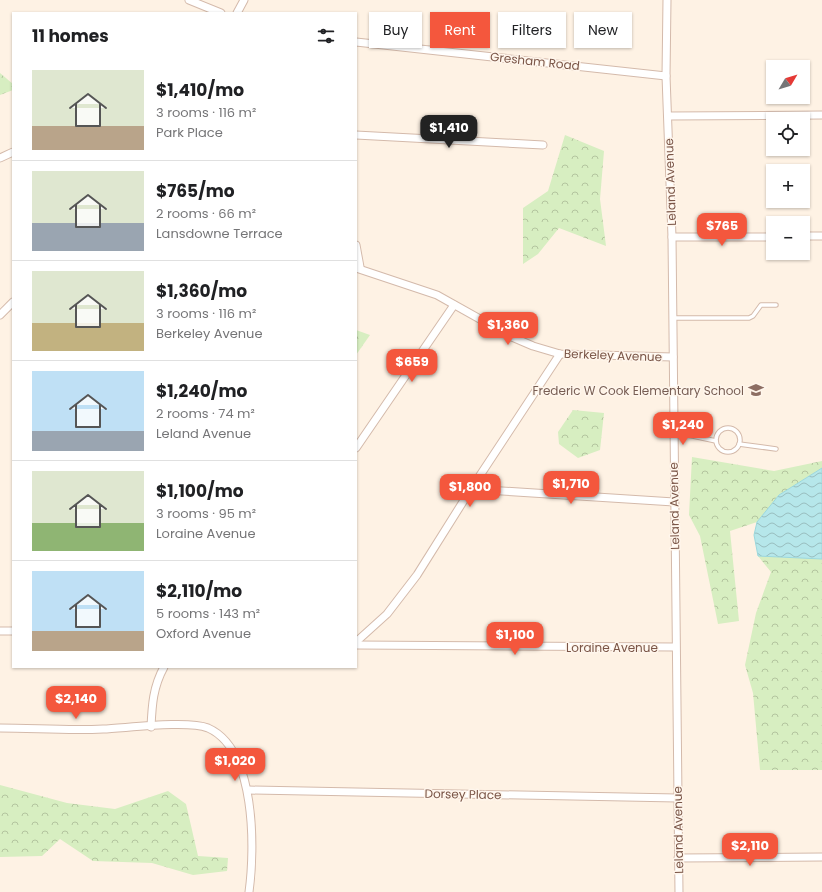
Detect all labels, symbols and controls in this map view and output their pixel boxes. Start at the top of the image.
chip: Buy [369,12,422,48]
chip: Rent [430,12,490,48]
chip: Filters [498,12,566,48]
chip: New [574,12,632,48]
text: 11 homes [32,24,109,48]
icon: filters [315,25,337,47]
street label: Gresham Road [489,48,581,74]
north arrow [766,60,810,104]
map controls [766,60,810,260]
text: $1,410/mo [156,78,244,102]
icon: home [64,86,112,134]
text: 3 rooms · 116 m² [156,103,256,122]
button: locate [766,112,810,156]
pin: $1,410 [416,115,482,149]
text: $1,410 [429,118,469,137]
text: Park Place [156,123,223,142]
street label: Leland Avenue [660,138,680,226]
button: + [766,164,810,208]
text: $765/mo [156,179,235,203]
icon: home [64,187,112,235]
text: 2 rooms · 66 m² [156,204,256,223]
pin: $765 [698,213,746,247]
text: $765 [706,216,738,235]
button: − [766,216,810,260]
text: Lansdowne Terrace [156,224,283,243]
text: $1,360/mo [156,279,247,303]
icon: home [64,287,112,335]
text: 3 rooms · 116 m² [156,304,256,323]
pin: $1,360 [475,312,541,346]
text: $1,360 [487,315,529,334]
text: Berkeley Avenue [156,324,263,343]
street label: Berkeley Avenue [564,345,662,365]
pin: $659 [388,349,436,383]
text: $659 [395,352,429,371]
text: $1,240/mo [156,379,247,403]
school or university icon: Frederic W Cook Elementary School [747,381,765,399]
place label: Frederic W Cook Elementary School [532,382,744,399]
icon: home [64,387,112,435]
text: 2 rooms · 74 m² [156,404,255,423]
pin: $1,240 [650,412,716,446]
text: $1,240 [662,415,704,434]
text: Leland Avenue [156,424,251,443]
street label: Leland Avenue [665,462,683,550]
pin: $1,710 [538,471,604,505]
pin: $1,800 [437,474,503,508]
text: $1,710 [552,474,590,493]
text: $1,800 [449,477,491,496]
text: $1,100/mo [156,479,244,503]
icon: home [64,487,112,535]
text: 3 rooms · 95 m² [156,504,256,523]
text: Loraine Avenue [156,524,255,543]
text: $2,110/mo [156,579,242,603]
icon: home [64,587,112,635]
text: 5 rooms · 143 m² [156,604,260,623]
pin: $1,100 [482,622,548,656]
text: Oxford Avenue [156,624,251,643]
text: $1,100 [495,625,535,644]
street label: Loraine Avenue [566,639,658,656]
pin: $2,140 [43,686,109,720]
text: $2,140 [55,689,97,708]
pin: $1,020 [202,748,268,782]
text: $1,020 [214,751,256,770]
street label: Dorsey Place [424,785,502,803]
street label: Leland Avenue [669,786,687,874]
pin: $2,110 [717,833,783,867]
text: $2,110 [731,836,769,855]

